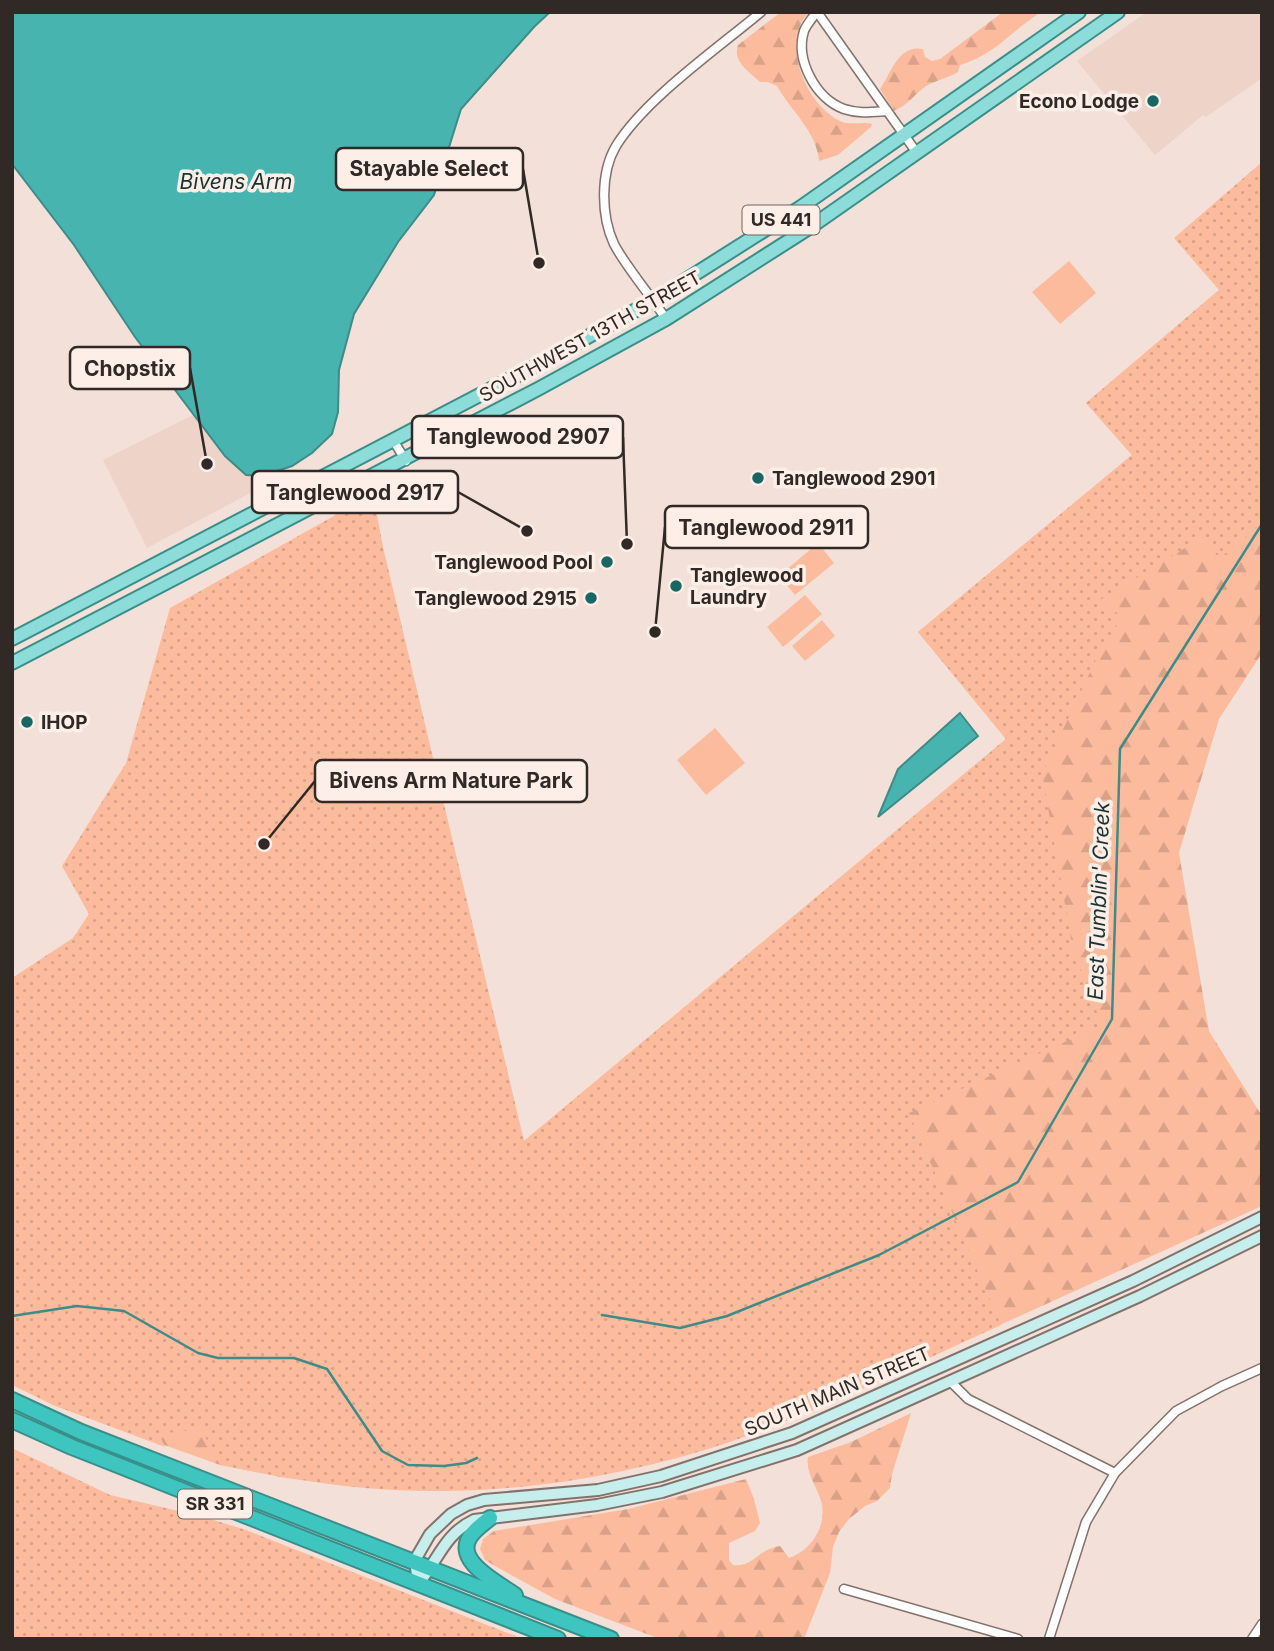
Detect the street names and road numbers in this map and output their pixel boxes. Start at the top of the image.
road number: US 441 [742,205,820,234]
street label: SOUTHWEST 13TH STREET [475,266,705,407]
street label: SOUTH MAIN STREET [741,1342,933,1441]
road number: SR 331 [178,1490,252,1518]

